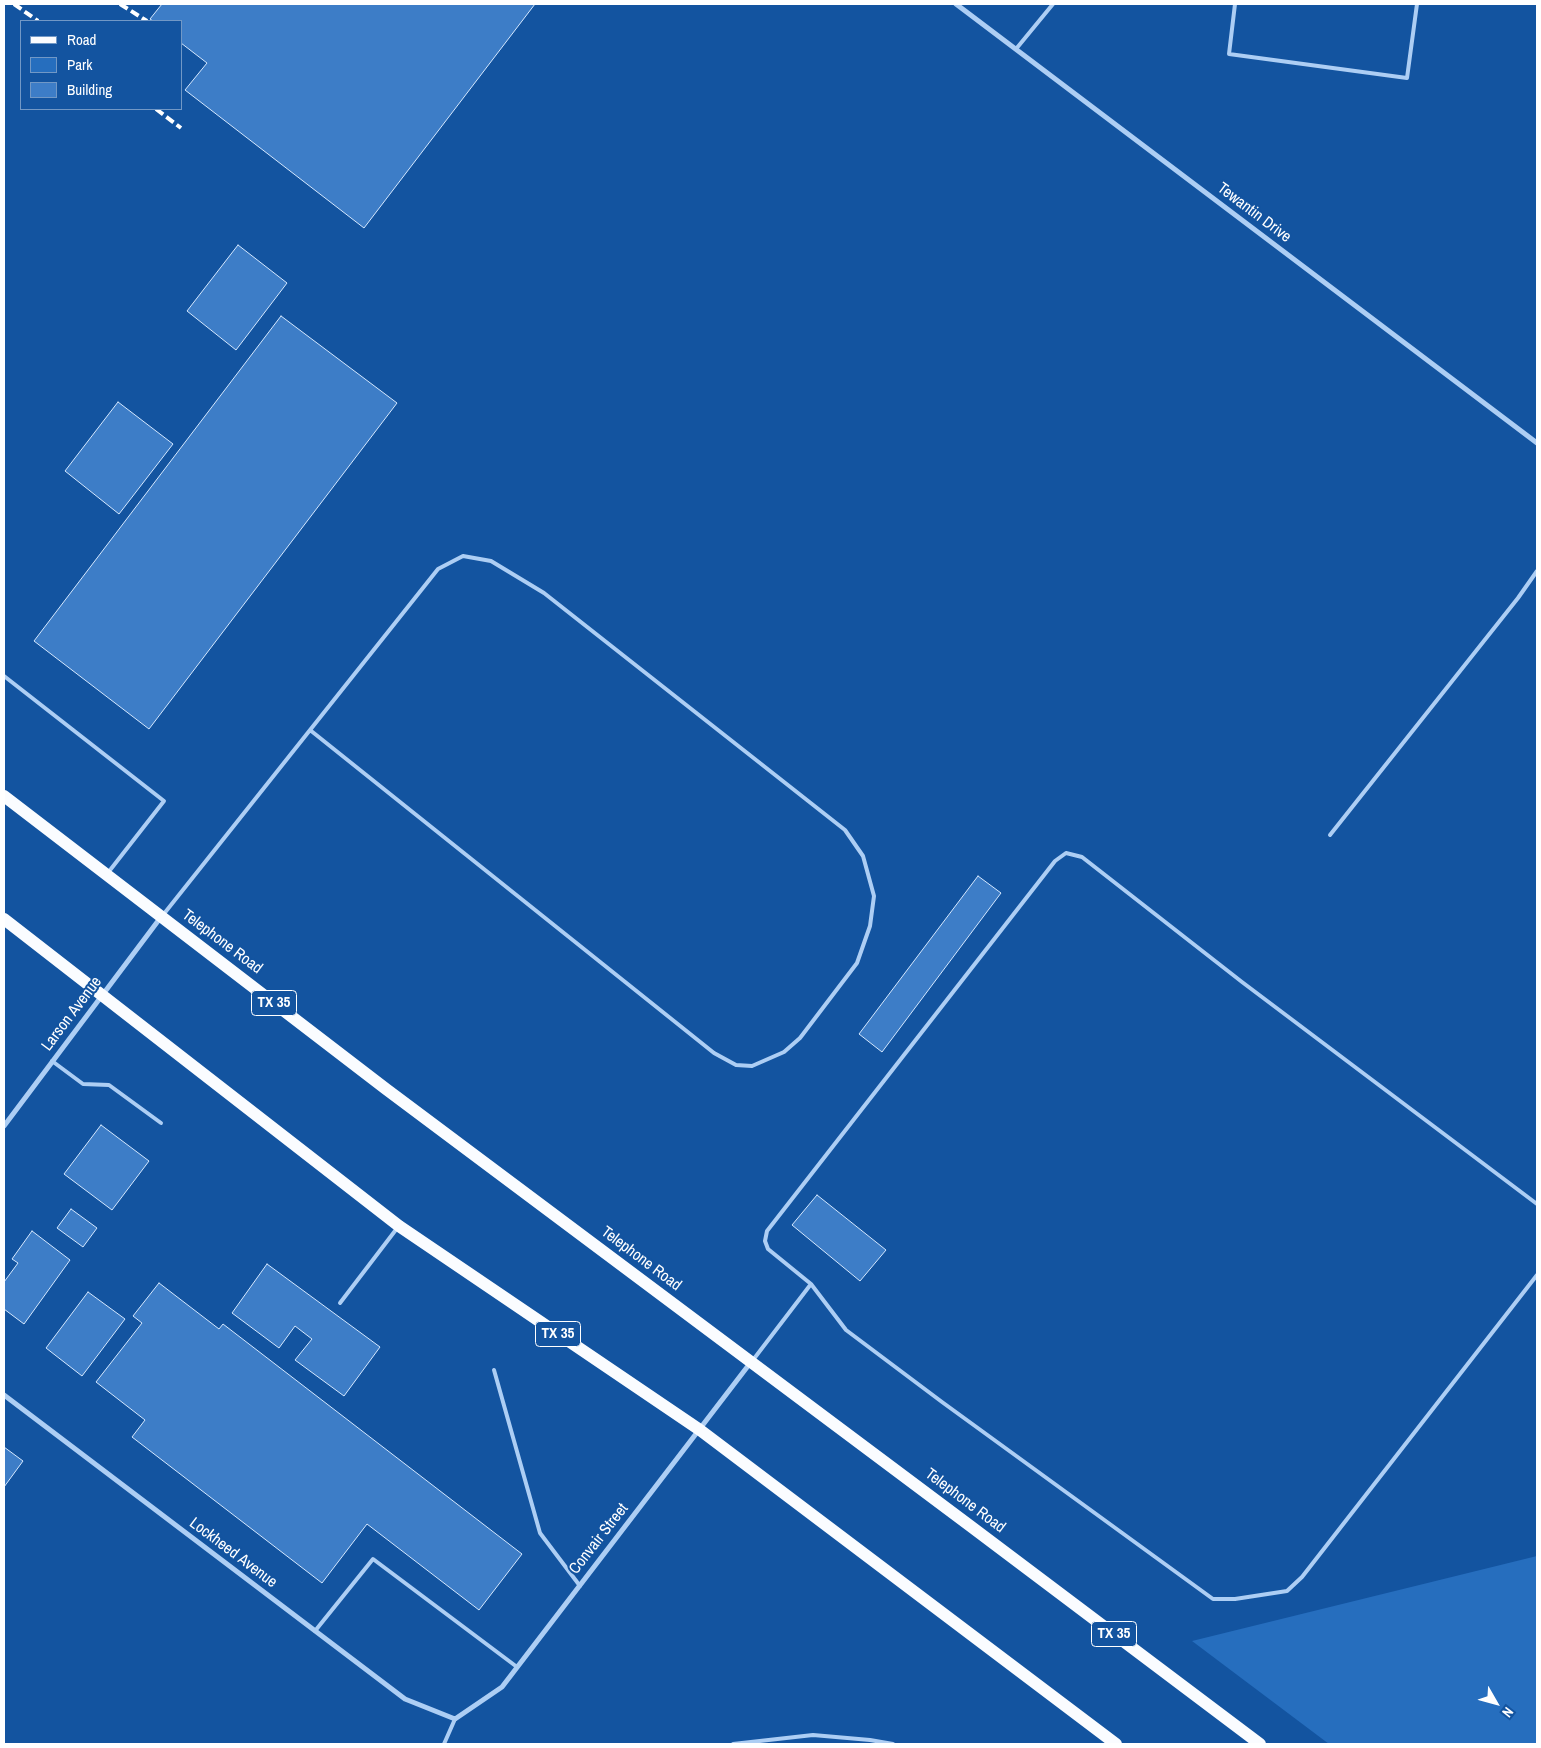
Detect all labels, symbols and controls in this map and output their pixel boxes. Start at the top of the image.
legend [20,20,182,110]
text: Road [67,29,96,50]
text: Park [67,54,92,75]
text: Building [67,79,112,100]
street label: Tewantin Drive [1213,179,1295,247]
street label: Telephone Road [178,906,266,978]
street label: Larson Avenue [38,973,106,1055]
road number: TX 35 [252,990,296,1016]
street label: Telephone Road [597,1223,685,1295]
road number: TX 35 [536,1322,580,1346]
street label: Telephone Road [921,1465,1009,1537]
street label: Convair Street [565,1500,633,1578]
street label: Lockheed Avenue [185,1514,281,1592]
road number: TX 35 [1092,1622,1136,1646]
north arrow [1471,1678,1521,1728]
text: N [1498,1703,1517,1721]

